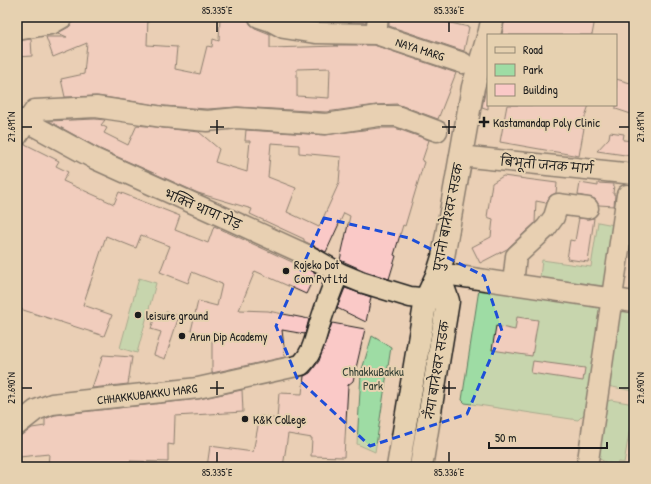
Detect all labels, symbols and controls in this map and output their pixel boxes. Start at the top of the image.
text: 85.335°E [202,4,233,17]
text: 85.336°E [434,4,465,17]
street label: NAYA MARG [393,33,447,65]
legend [487,34,617,106]
text: Road [523,41,543,58]
text: Park [523,61,543,78]
text: Building [523,81,558,98]
text: 27.691°N [5,112,18,142]
text: 27.691°N [634,112,647,142]
place label: Kastamandap Poly Clinic [493,114,600,131]
marker: Kastamandap Poly Clinic [478,116,490,128]
street label: बिभूती जनक मार्ग [499,152,595,179]
street label: पुरानो बानेश्वर सडक [427,160,467,273]
street label: भक्ति थापा रोड़ [162,185,245,233]
place label: Rojeko Dot Com Pvt Ltd [294,256,347,287]
marker: Rojeko Dot Com Pvt Ltd [281,266,291,276]
place label: leisure ground [146,307,208,324]
marker: leisure ground [133,310,143,320]
street label: नँया बानेश्वर सडक [419,318,453,421]
place label: Arun Dip Academy [190,328,268,345]
marker: Arun Dip Academy [177,331,187,341]
park label: ChhakkuBakku Park [342,363,404,394]
text: 27.690°N [5,372,18,404]
text: 27.690°N [634,372,647,404]
street label: CHHAKKUBAKKU MARG [96,379,198,409]
place label: K&K College [253,411,306,428]
marker: K&K College [240,414,250,424]
scale bar [489,424,607,450]
text: 50 m [495,429,516,446]
text: 85.335°E [202,466,233,479]
text: 85.336°E [434,466,465,479]

